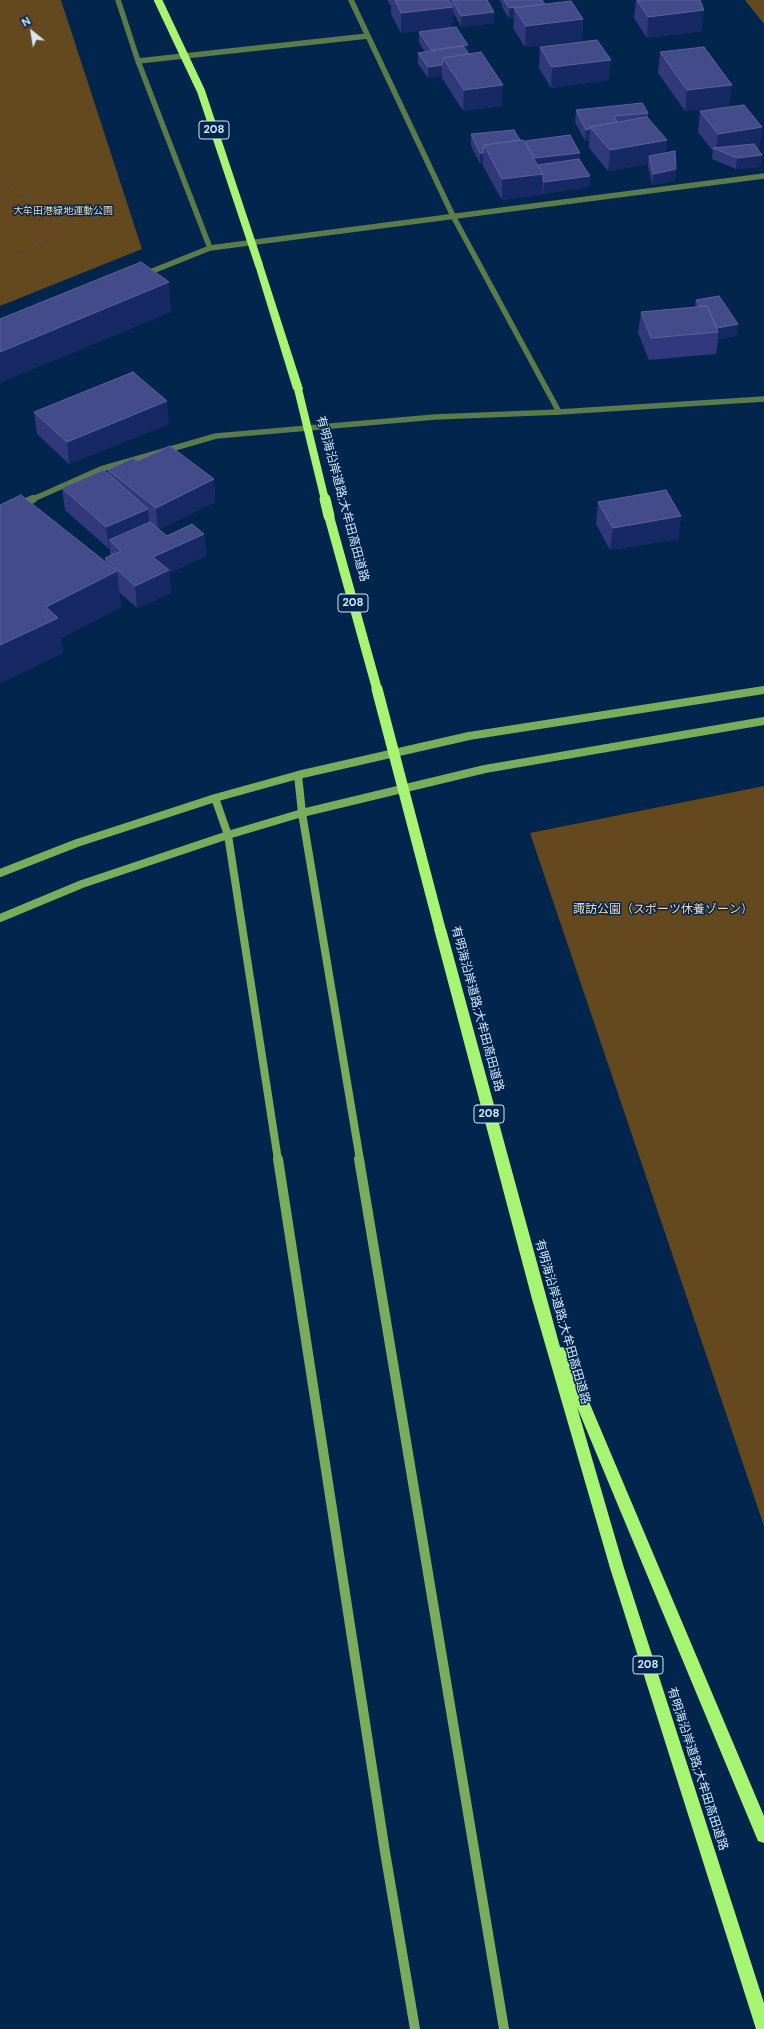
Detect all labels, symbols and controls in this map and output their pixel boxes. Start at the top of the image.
north arrow [12,12,52,52]
text: N [19,14,33,30]
road number: 208 [199,121,229,139]
park label: 大牟田港緑地運動公園 [13,205,113,217]
street label: 有明海沿岸道路;大牟田高田道路 [313,415,371,583]
road number: 208 [338,594,368,612]
park label: 諏訪公園（スポーツ休養ゾーン） [573,903,753,917]
street label: 有明海沿岸道路;大牟田高田道路 [448,925,506,1093]
road number: 208 [474,1105,504,1123]
street label: 有明海沿岸道路;大牟田高田道路 [532,1238,592,1406]
road number: 208 [633,1656,663,1674]
street label: 有明海沿岸道路;大牟田高田道路 [664,1686,730,1852]

